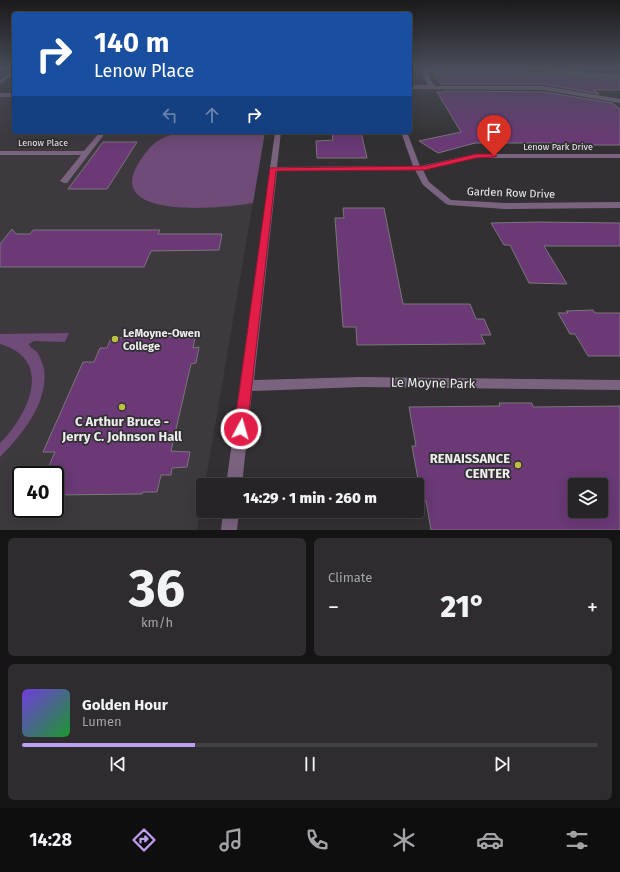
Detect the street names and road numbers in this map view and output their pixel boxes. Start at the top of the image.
street label: Lenow Place [18,138,68,148]
street label: Lenow Park Drive [523,142,593,152]
street label: Garden Row Drive [467,185,555,201]
street label: Le Moyne Park [391,375,476,391]

